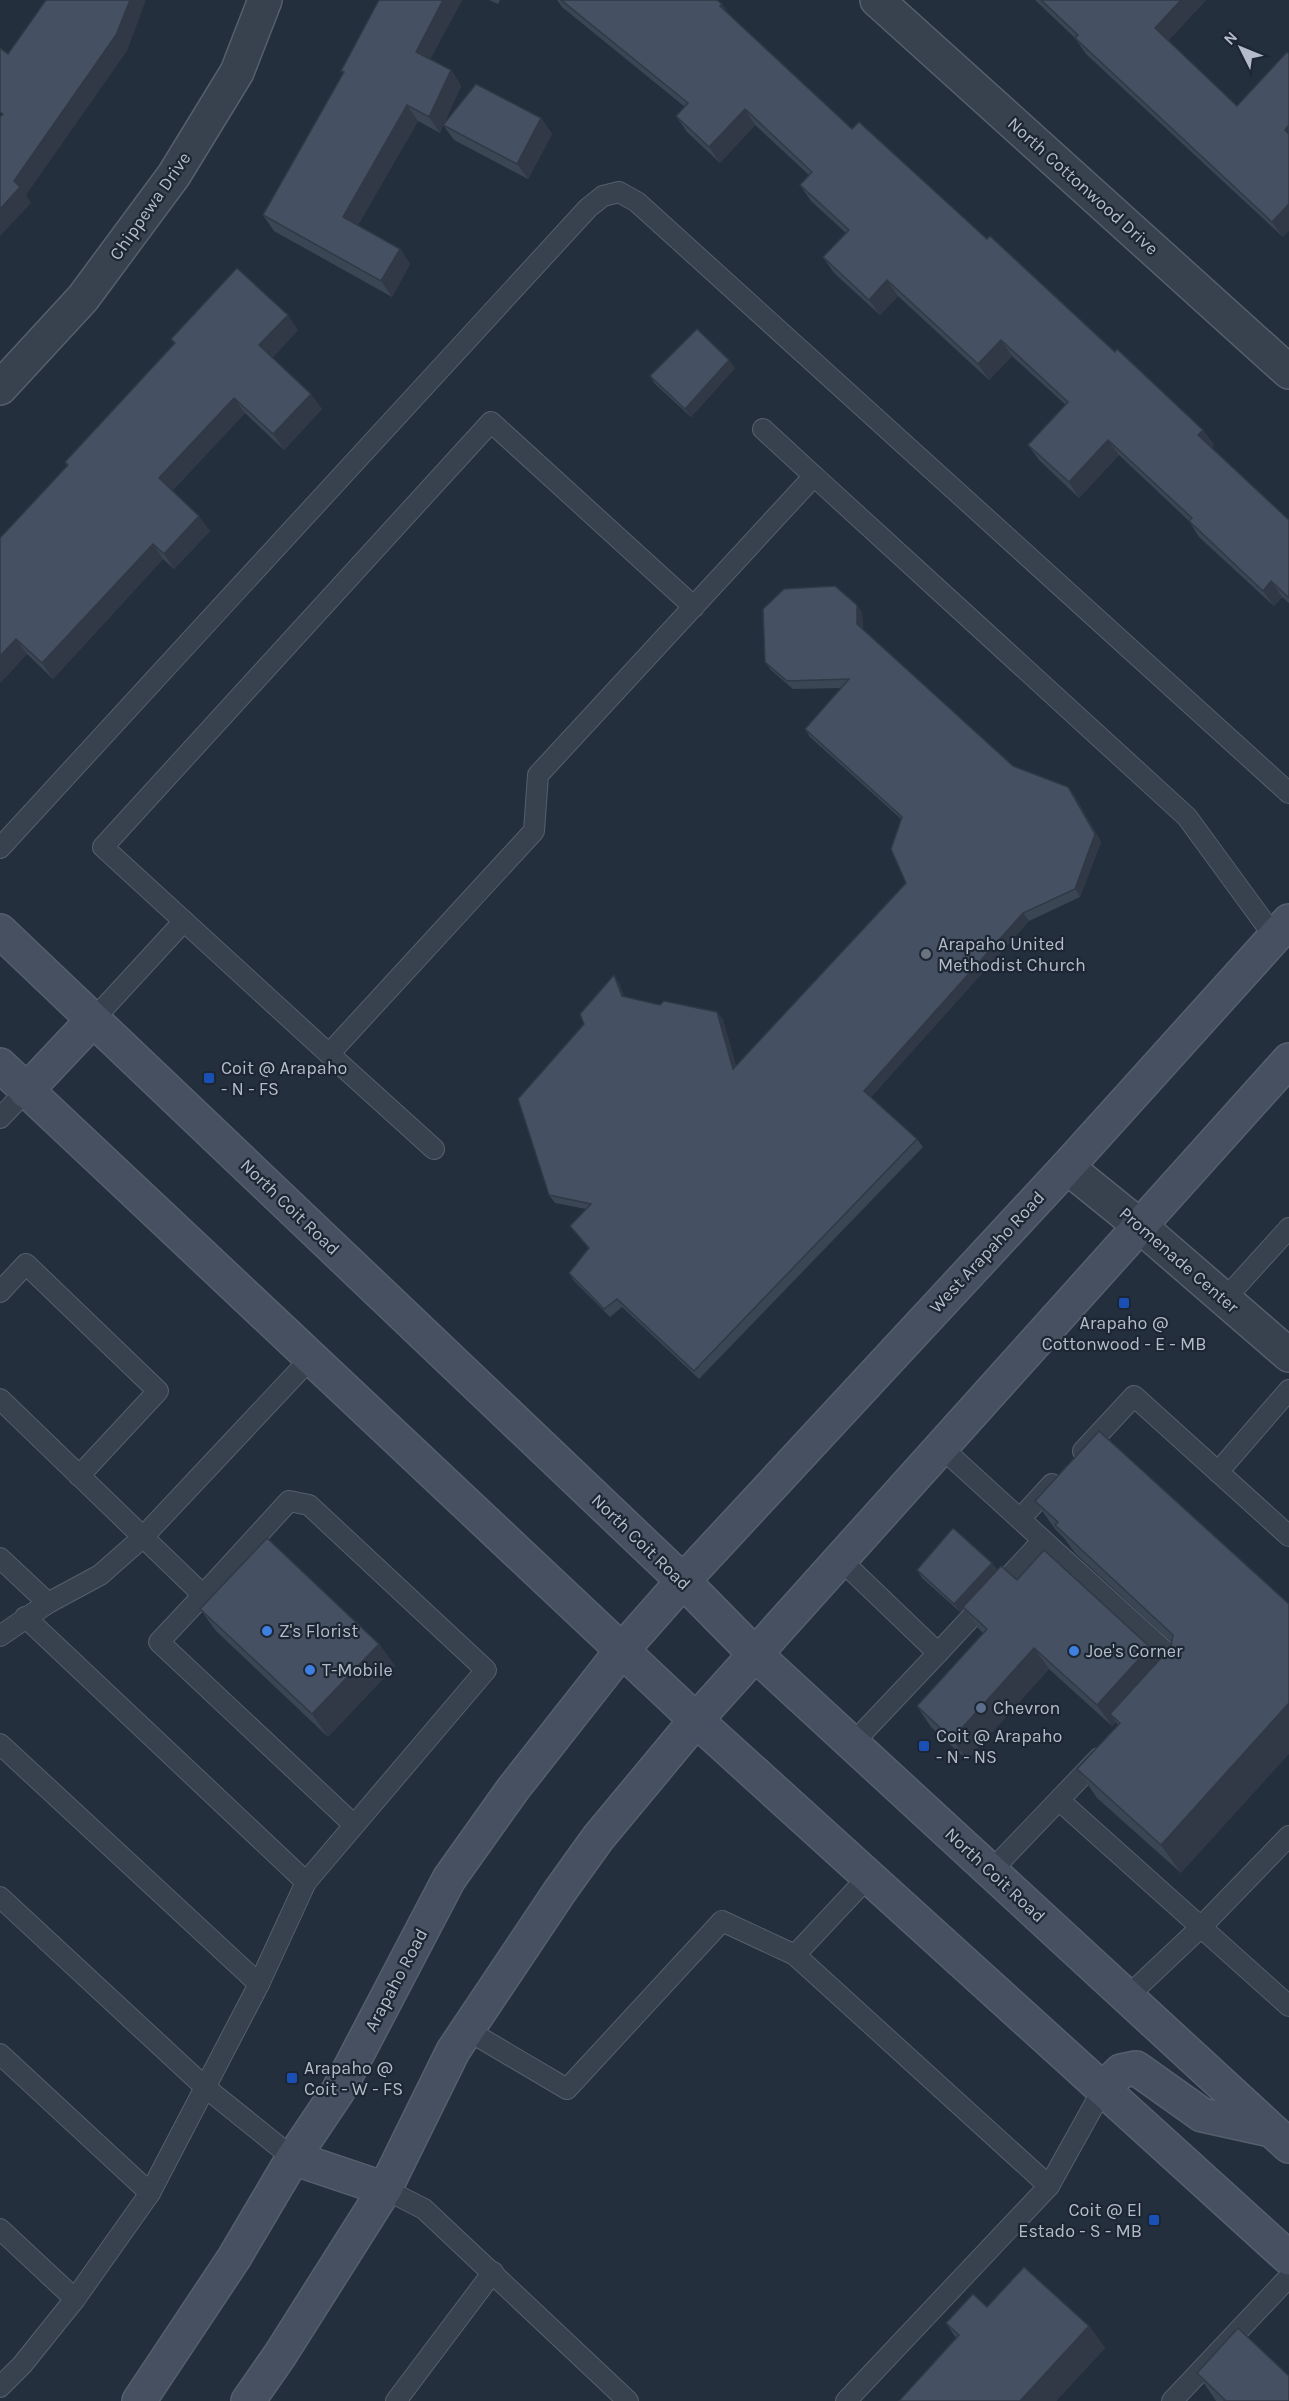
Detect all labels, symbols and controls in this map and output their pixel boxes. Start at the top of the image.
north arrow [1211,18,1271,78]
text: N [1220,27,1241,49]
street label: North Cottonwood Drive [1003,112,1163,260]
street label: Chippewa Drive [105,148,195,264]
place label: Arapaho United Methodist Church [938,933,1086,976]
marker: Arapaho United Methodist Church [919,947,933,961]
place label: Coit @ Arapaho - N - FS [221,1057,347,1100]
marker: Coit @ Arapaho - N - FS [202,1071,216,1085]
street label: North Coit Road [236,1154,344,1260]
street label: West Arapaho Road [925,1186,1049,1318]
street label: Promenade Center [1115,1202,1244,1318]
marker: Arapaho @ Cottonwood - E - MB [1117,1296,1131,1310]
place label: Arapaho @ Cottonwood - E - MB [1042,1312,1206,1355]
street label: North Coit Road [587,1489,695,1595]
place label: Z's Florist [279,1620,358,1642]
marker: Z's Florist [260,1624,274,1638]
place label: Joe's Corner [1086,1640,1183,1662]
marker: Joe's Corner [1067,1644,1081,1658]
place label: T-Mobile [322,1659,393,1681]
marker: T-Mobile [303,1663,317,1677]
place label: Chevron [993,1697,1060,1719]
marker: Chevron [974,1701,988,1715]
place label: Coit @ Arapaho - N - NS [936,1725,1062,1768]
marker: Coit @ Arapaho - N - NS [917,1739,931,1753]
street label: North Coit Road [940,1823,1050,1927]
street label: Arapaho Road [360,1925,432,2035]
place label: Arapaho @ Coit - W - FS [304,2057,403,2100]
marker: Arapaho @ Coit - W - FS [285,2071,299,2085]
place label: Coit @ El Estado - S - MB [1018,2199,1142,2242]
marker: Coit @ El Estado - S - MB [1147,2213,1161,2227]

